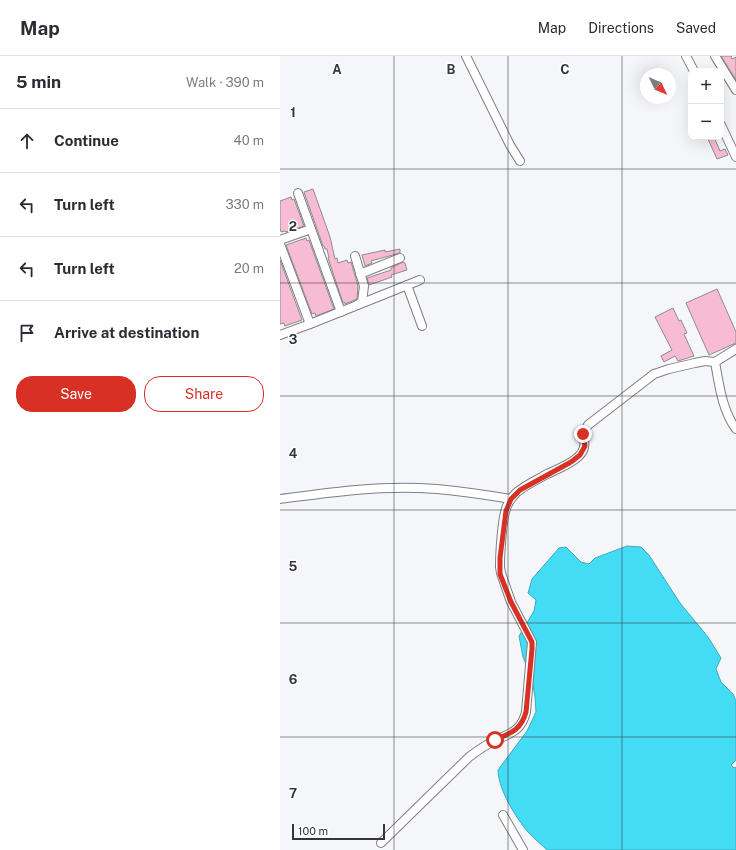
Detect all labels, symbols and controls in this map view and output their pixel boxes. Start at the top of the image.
text: Map [20,17,60,39]
text: Map [538,20,566,36]
text: Directions [588,20,654,36]
text: Saved [676,20,716,36]
text: A [332,62,342,77]
text: B [447,62,456,77]
text: C [560,62,570,77]
north arrow [640,68,676,104]
map controls [688,68,724,140]
button: + [688,68,724,104]
text: 5 min [16,72,61,92]
text: Walk · 390 m [186,75,264,90]
button: − [688,104,724,140]
text: 1 [290,105,296,120]
icon: ahead [16,130,38,152]
text: Continue [54,132,119,149]
text: 40 m [233,133,264,148]
icon: left [16,194,38,216]
text: Turn left [54,196,115,213]
text: 330 m [225,197,264,212]
text: 2 [289,219,297,234]
icon: left [16,258,38,280]
text: Turn left [54,260,115,277]
text: 20 m [234,261,264,276]
icon: arrive [16,322,38,344]
text: Arrive at destination [54,324,199,341]
text: 3 [289,332,298,347]
button: Save [16,376,136,412]
button: Share [144,376,264,412]
route end [574,425,592,443]
text: 4 [289,446,298,461]
text: 5 [289,559,298,574]
text: 6 [289,672,298,687]
route start [486,731,504,749]
text: 7 [289,786,297,801]
scale bar [292,822,385,841]
text: 100 m [298,825,328,837]

